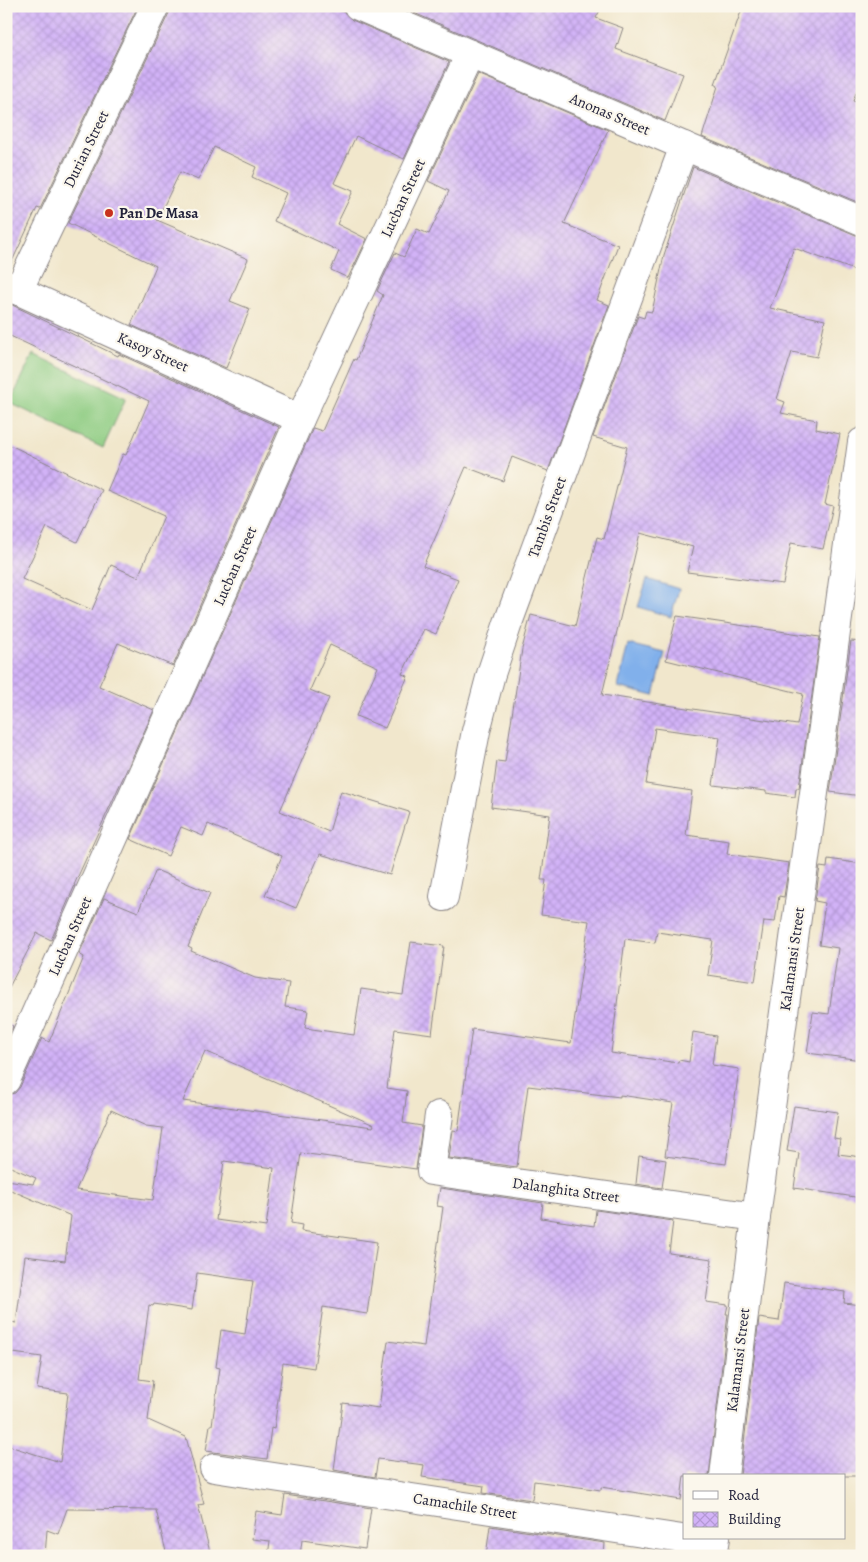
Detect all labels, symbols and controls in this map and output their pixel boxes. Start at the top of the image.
street label: Anonas Street [566,88,653,140]
street label: Durian Street [59,107,113,191]
street label: Lucban Street [376,155,430,241]
place label: Pan De Masa [119,203,199,223]
marker: Pan De Masa [103,207,115,219]
street label: Kasoy Street [114,327,192,377]
street label: Tambis Street [523,474,571,560]
street label: Lucban Street [209,523,261,609]
street label: Lucban Street [44,893,96,979]
street label: Kalamansi Street [775,906,809,1012]
street label: Dalanghita Street [511,1173,621,1207]
street label: Kalamansi Street [722,1307,754,1413]
legend [683,1474,846,1540]
text: Road [728,1485,760,1505]
street label: Camachile Street [412,1488,518,1524]
text: Building [728,1509,781,1529]

